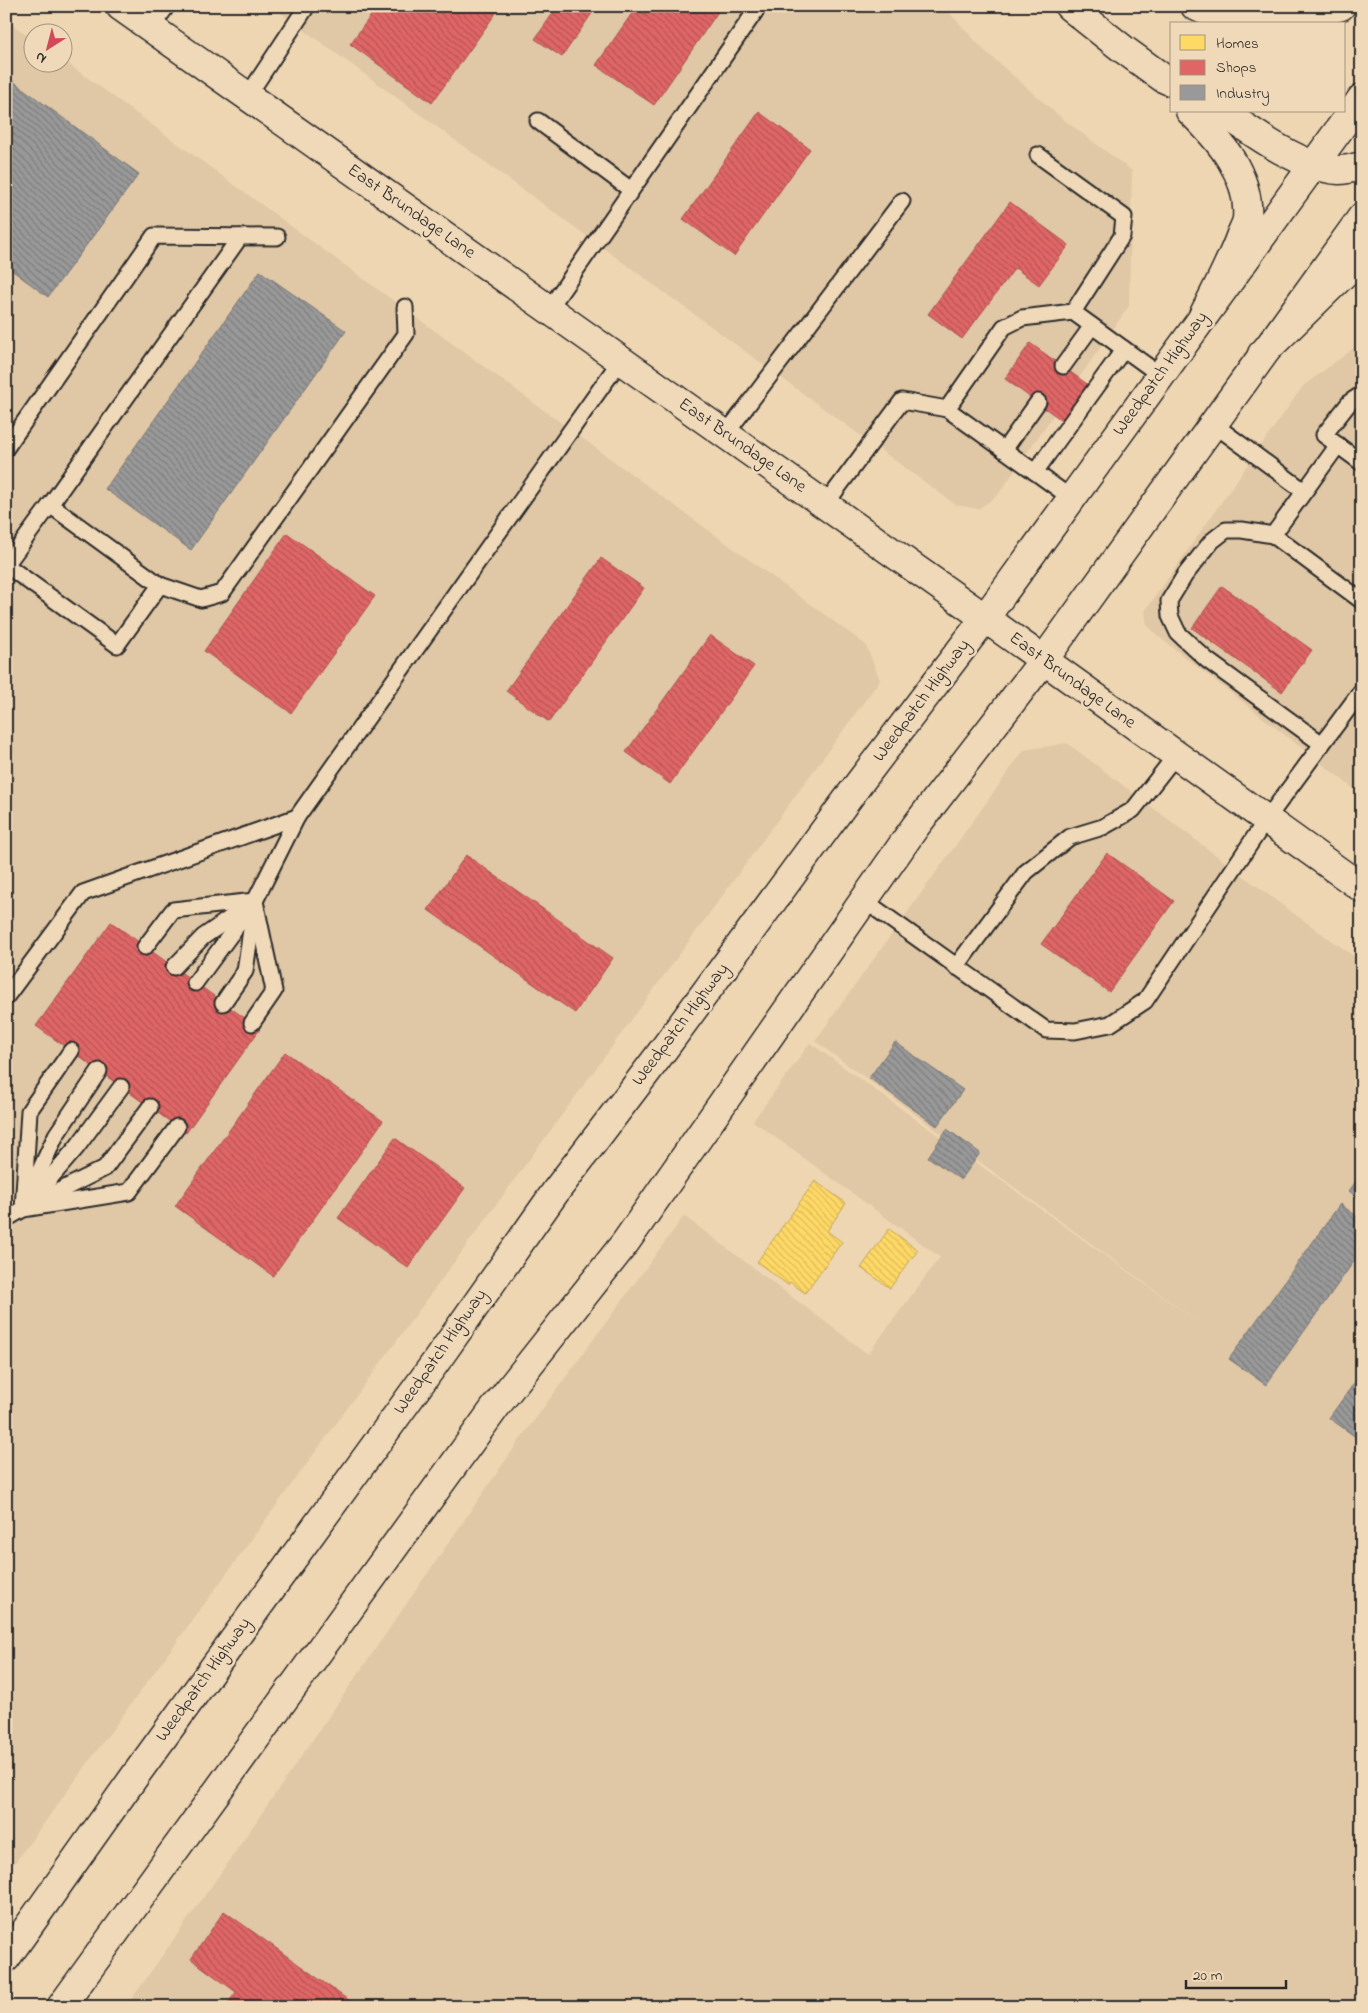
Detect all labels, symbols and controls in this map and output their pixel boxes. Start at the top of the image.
north arrow [22,22,72,72]
legend [1170,22,1346,112]
text: Homes [1216,33,1259,55]
text: N [31,46,51,69]
text: Shops [1216,57,1256,79]
text: Industry [1216,83,1270,106]
street label: East Brundage Lane [341,158,481,267]
street label: Weedpatch Highway [1107,307,1216,442]
street label: East Brundage Lane [672,392,812,501]
street label: East Brundage Lane [1003,626,1141,737]
street label: Weedpatch Highway [867,634,978,769]
street label: Weedpatch Highway [626,958,737,1093]
street label: Weedpatch Highway [388,1284,495,1421]
street label: Weedpatch Highway [150,1613,259,1748]
scale bar [1186,1958,1286,1990]
text: 20 m [1193,1965,1223,1987]

